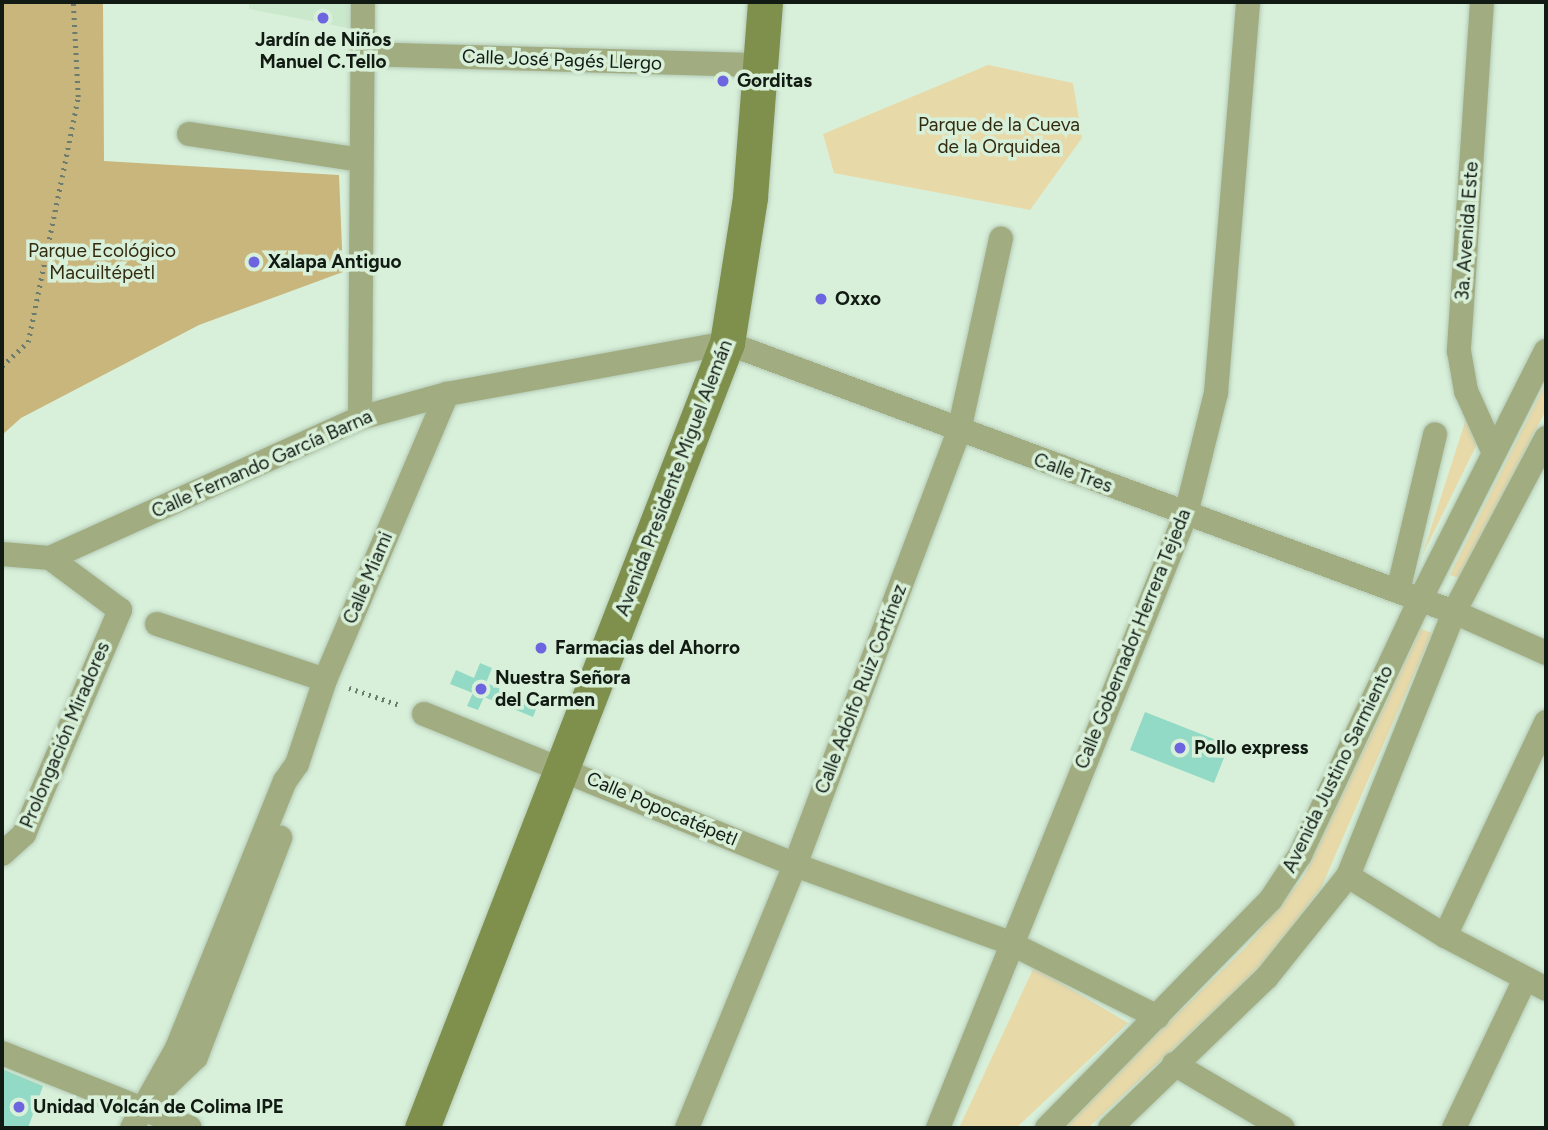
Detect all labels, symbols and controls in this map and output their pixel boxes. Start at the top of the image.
marker: Jardín de Niños Manuel C.Tello [315,10,331,26]
place label: Jardín de Niños Manuel C.Tello [255,29,391,73]
street label: Calle José Pagés Llergo [462,45,662,75]
place label: Gorditas [737,70,812,92]
marker: Gorditas [715,73,731,89]
park label: Parque de la Cueva de la Orquidea [918,114,1080,158]
street label: 3a. Avenida Este [1451,161,1483,301]
park label: Parque Ecológico Macuiltépetl [28,240,176,284]
place label: Xalapa Antiguo [268,251,402,273]
marker: Xalapa Antiguo [246,254,262,270]
place label: Oxxo [835,288,881,310]
marker: Oxxo [813,291,829,307]
street label: Avenida Presidente Miguel Alemán [611,337,737,619]
street label: Calle Fernando García Barna [148,405,376,523]
street label: Calle Tres [1031,448,1115,498]
street label: Calle Gobernador Herrera Tejeda [1070,506,1196,772]
street label: Calle Miami [338,529,398,627]
street label: Calle Adolfo Ruiz Cortínez [810,581,912,797]
place label: Farmacias del Ahorro [555,637,740,659]
street label: Prolongación Miradores [15,638,115,832]
marker: Farmacias del Ahorro [533,640,549,656]
street label: Avenida Justino Sarmiento [1278,662,1398,876]
place label: Nuestra Señora del Carmen [495,667,631,711]
marker: Nuestra Señora del Carmen [473,681,489,697]
place label: Pollo express [1194,737,1308,759]
marker: Pollo express [1172,740,1188,756]
street label: Calle Popocatépetl [583,767,741,851]
place label: Unidad Volcán de Colima IPE [33,1096,284,1118]
marker: Unidad Volcán de Colima IPE [11,1099,27,1115]

